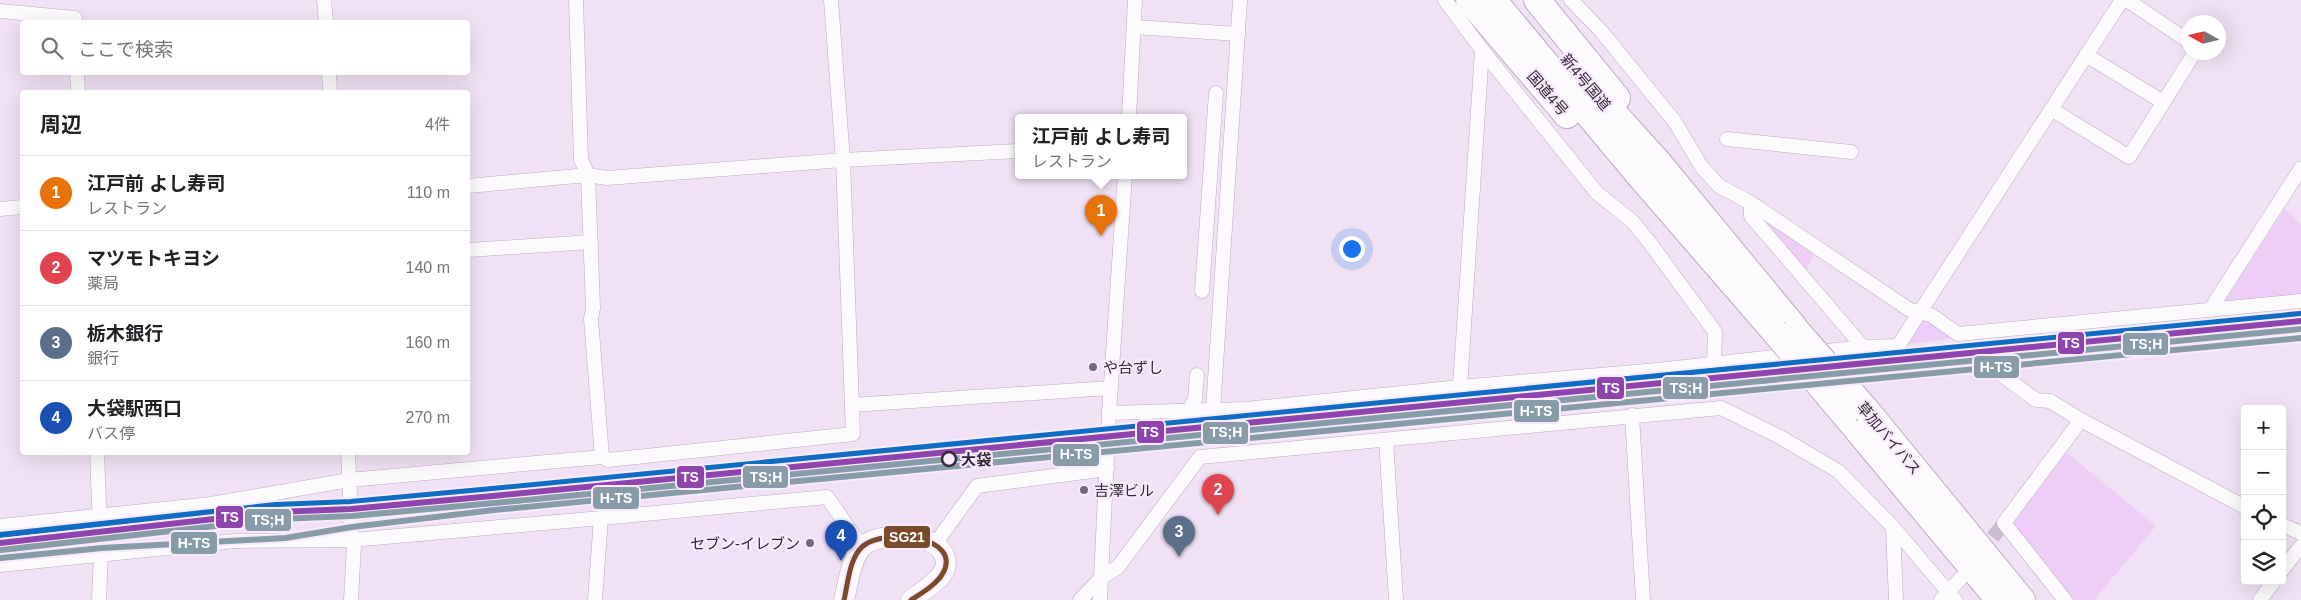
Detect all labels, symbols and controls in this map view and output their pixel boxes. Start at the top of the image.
north arrow [2181,15,2226,60]
search box [20,20,470,75]
icon: search [38,34,66,62]
text: ここで検索 [78,39,173,60]
street label: 新4号国道 [1558,50,1614,114]
street label: 国道4号 [1524,67,1572,119]
text: 周辺 [40,113,82,136]
popup [1015,114,1187,179]
text: 4件 [425,116,450,133]
text: 江戸前 よし寿司 [1032,126,1170,147]
text: レストラン [1032,153,1112,170]
text: 江戸前 よし寿司 [87,173,225,194]
text: 1 [52,184,60,201]
text: 110 m [407,184,450,201]
pin: 1 [1085,195,1117,236]
text: レストラン [87,200,167,217]
your location [1339,236,1365,262]
text: マツモトキヨシ [87,248,220,269]
text: 2 [52,259,60,276]
text: 140 m [406,259,450,276]
text: 薬局 [87,275,119,292]
text: 栃木銀行 [87,323,163,344]
line badge: TS [2057,331,2085,355]
line badge: TS;H [2122,332,2169,356]
text: 3 [52,334,60,351]
text: 160 m [406,334,450,351]
text: TS [2062,335,2080,351]
text: TS;H [2130,336,2162,352]
text: 銀行 [87,350,119,367]
line badge: H-TS [1973,355,2020,379]
place label: や台ずし [1103,359,1163,376]
text: H-TS [1980,359,2012,375]
marker: や台ずし [1087,361,1099,373]
line badge: TS [1596,376,1625,400]
line badge: TS;H [1662,376,1709,400]
text: TS [1602,380,1620,396]
text: TS;H [1670,380,1702,396]
text: 大袋駅西口 [87,398,182,419]
street label: 草加バイパス [1854,398,1924,478]
line badge: H-TS [1513,399,1560,423]
text: H-TS [1520,403,1552,419]
map controls [2241,405,2286,585]
button: + [2241,405,2286,450]
text: 4 [52,409,60,426]
text: 270 m [406,409,450,426]
line badge: TS [1136,420,1165,444]
line badge: TS;H [1202,421,1249,445]
text: TS [1141,424,1159,440]
text: TS;H [1210,424,1242,440]
text: バス停 [87,425,135,442]
line badge: H-TS [1052,443,1100,467]
text: H-TS [1060,446,1092,462]
button: − [2241,450,2286,495]
marker: 大袋 [941,451,957,467]
place label: 大袋 [961,451,991,468]
line badge: TS [676,465,705,489]
line badge: TS;H [742,465,789,489]
text: TS [681,469,699,485]
text: TS;H [750,469,782,485]
pin: 2 [1202,474,1234,515]
place label: 吉澤ビル [1094,482,1154,499]
marker: 吉澤ビル [1078,484,1090,496]
line badge: H-TS [592,486,640,510]
text: H-TS [600,490,632,506]
button: locate [2241,495,2286,540]
line badge: TS [215,505,244,529]
line badge: TS;H [244,508,292,532]
text: TS [221,509,239,525]
text: TS;H [252,512,284,528]
pin: 3 [1163,516,1195,557]
pin: 4 [825,520,857,561]
line badge: SG21 [883,525,931,549]
text: SG21 [889,529,925,545]
line badge: H-TS [170,531,218,555]
text: H-TS [178,535,210,551]
place label: セブン-イレブン [690,535,800,552]
marker: セブン-イレブン [804,537,816,549]
button: layers [2241,540,2286,585]

